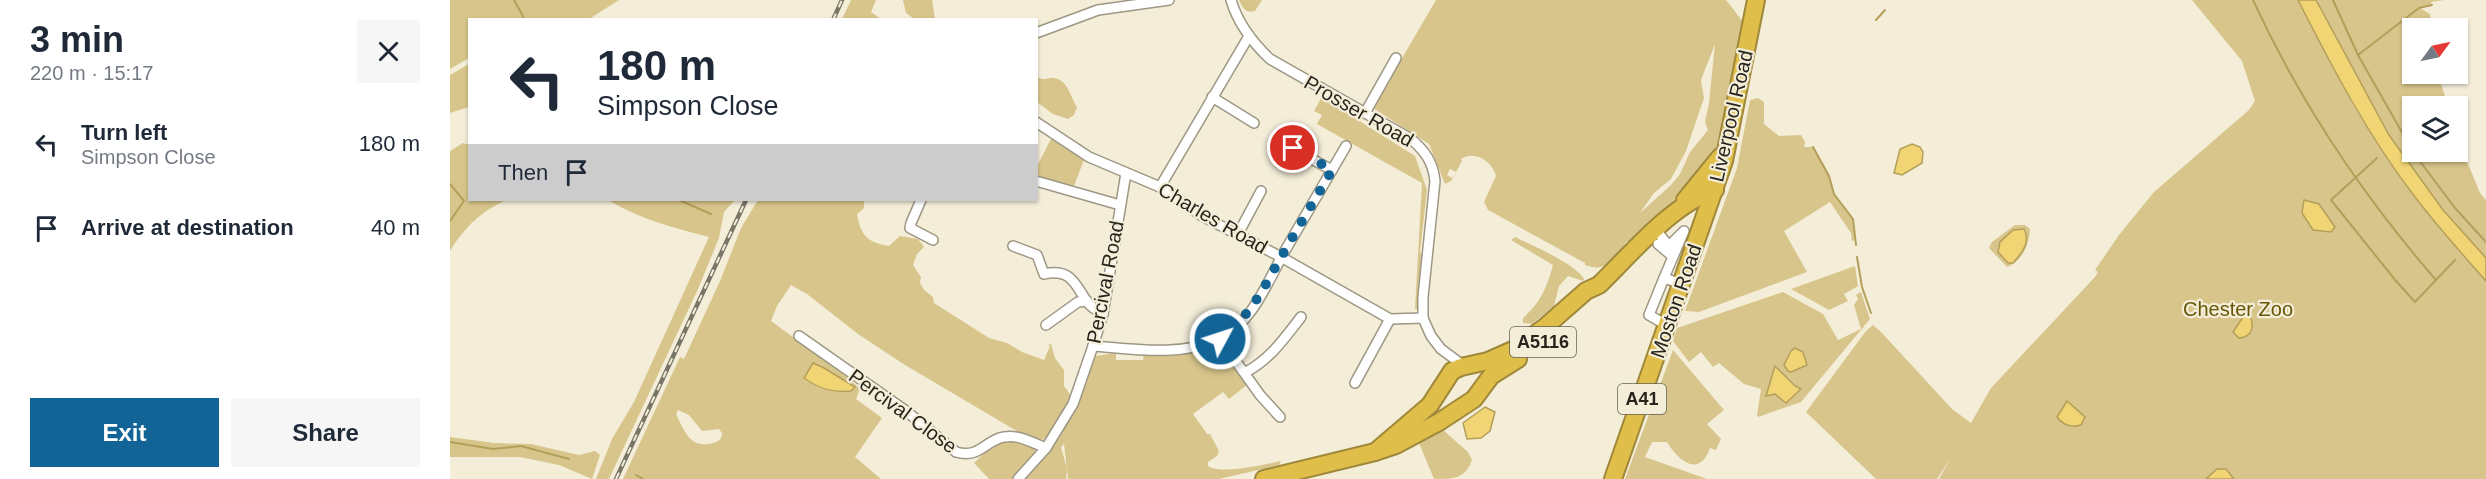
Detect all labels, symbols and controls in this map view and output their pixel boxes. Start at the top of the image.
north arrow [2402,18,2468,84]
map controls [2402,18,2468,162]
text: 3 min [30,19,124,60]
button: close [357,20,420,83]
icon: left [498,42,576,120]
text: 180 m [597,42,716,89]
street label: Liverpool Road [1705,48,1757,184]
text: 220 m · 15:17 [30,62,153,84]
street label: Prosser Road [1301,71,1417,151]
text: Simpson Close [597,91,779,121]
button: layers [2402,96,2468,162]
text: Turn left [81,120,167,145]
pin [1267,122,1318,173]
icon: left [30,128,63,161]
text: 180 m [359,131,420,156]
icon: arrive [1276,131,1309,164]
text: Simpson Close [81,146,216,168]
icon: arrive [560,156,593,189]
text: Then [498,160,548,185]
street label: Charles Road [1155,178,1271,258]
icon: arrive [30,212,63,245]
text: Arrive at destination [81,215,294,240]
text: 40 m [371,215,420,240]
street label: Percival Road [1082,219,1128,345]
street label: Moston Road [1646,241,1706,361]
park label: Chester Zoo [2183,298,2293,320]
position arrow [1188,307,1252,371]
road number: A5116 [1510,327,1576,357]
street label: Percival Close [845,365,961,457]
road number: A41 [1618,384,1666,414]
button: Exit [30,398,219,467]
button: Share [231,398,420,467]

